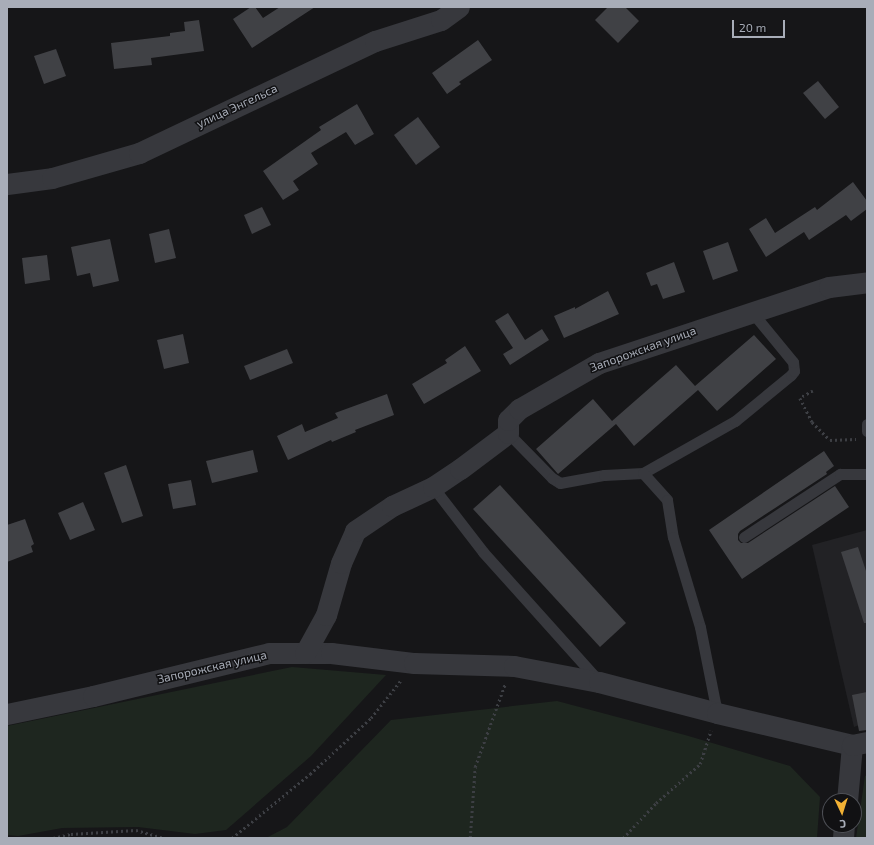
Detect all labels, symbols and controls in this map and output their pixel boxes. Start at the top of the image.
scale bar [734,12,787,38]
text: 20 m [739,20,766,34]
street label: улица Энгельса [194,81,280,131]
street label: Запорожская улица [588,323,698,375]
street label: Запорожская улица [156,647,268,687]
north arrow [822,793,862,833]
text: С [839,818,846,831]

